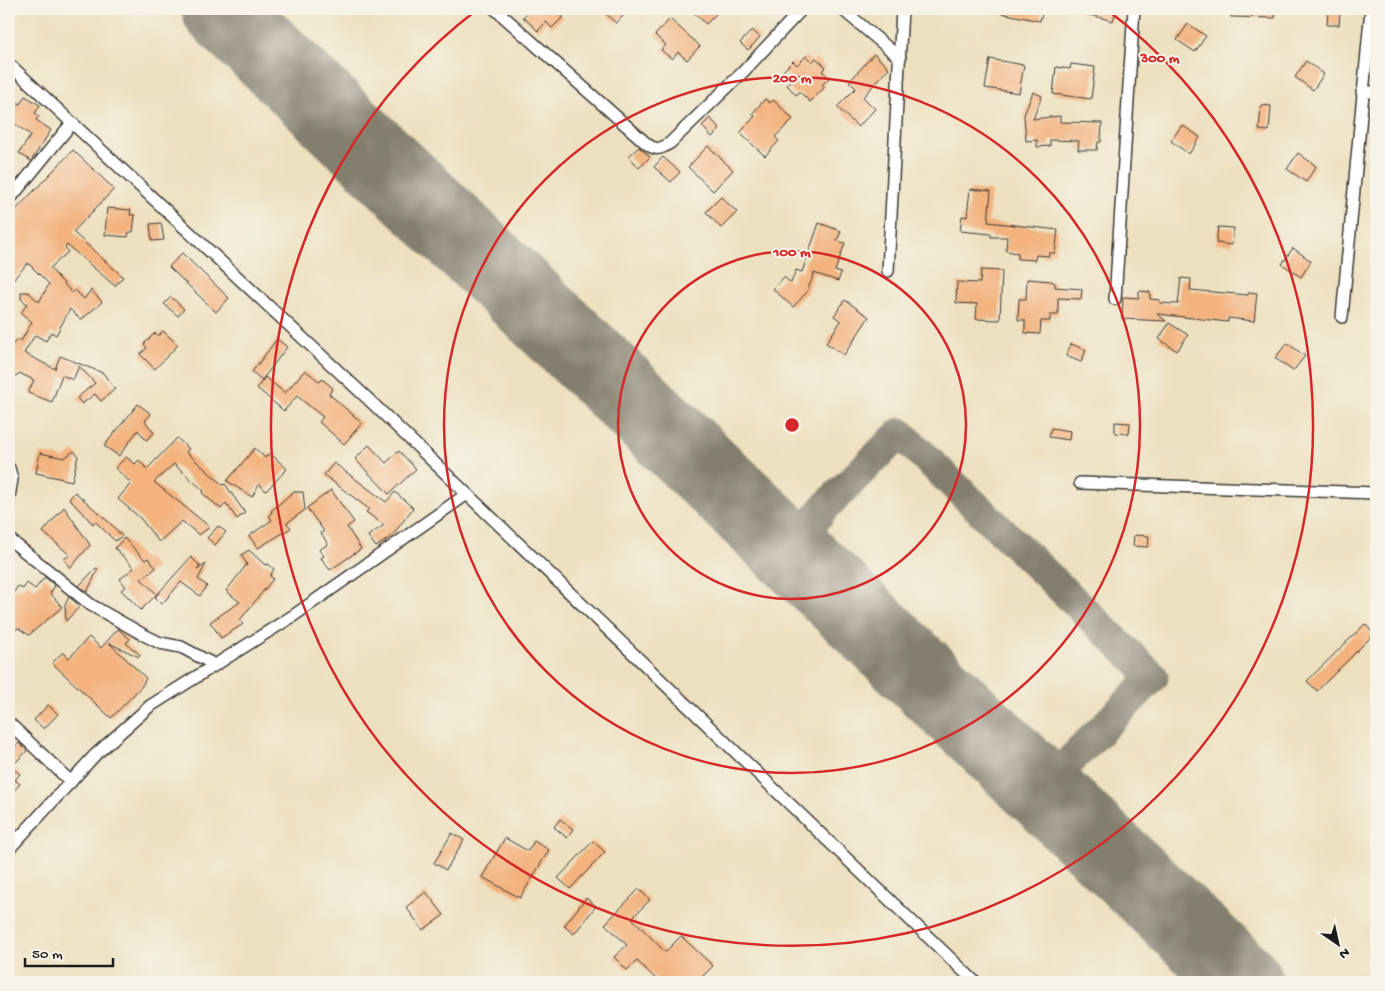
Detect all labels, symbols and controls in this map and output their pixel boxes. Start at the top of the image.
text: 300 m [1139,50,1180,68]
text: 200 m [773,70,812,88]
text: 100 m [772,244,811,262]
centre of rings [783,416,801,434]
north arrow [1312,918,1362,968]
scale bar [25,936,112,968]
text: N [1335,943,1352,962]
text: 50 m [32,946,63,964]

